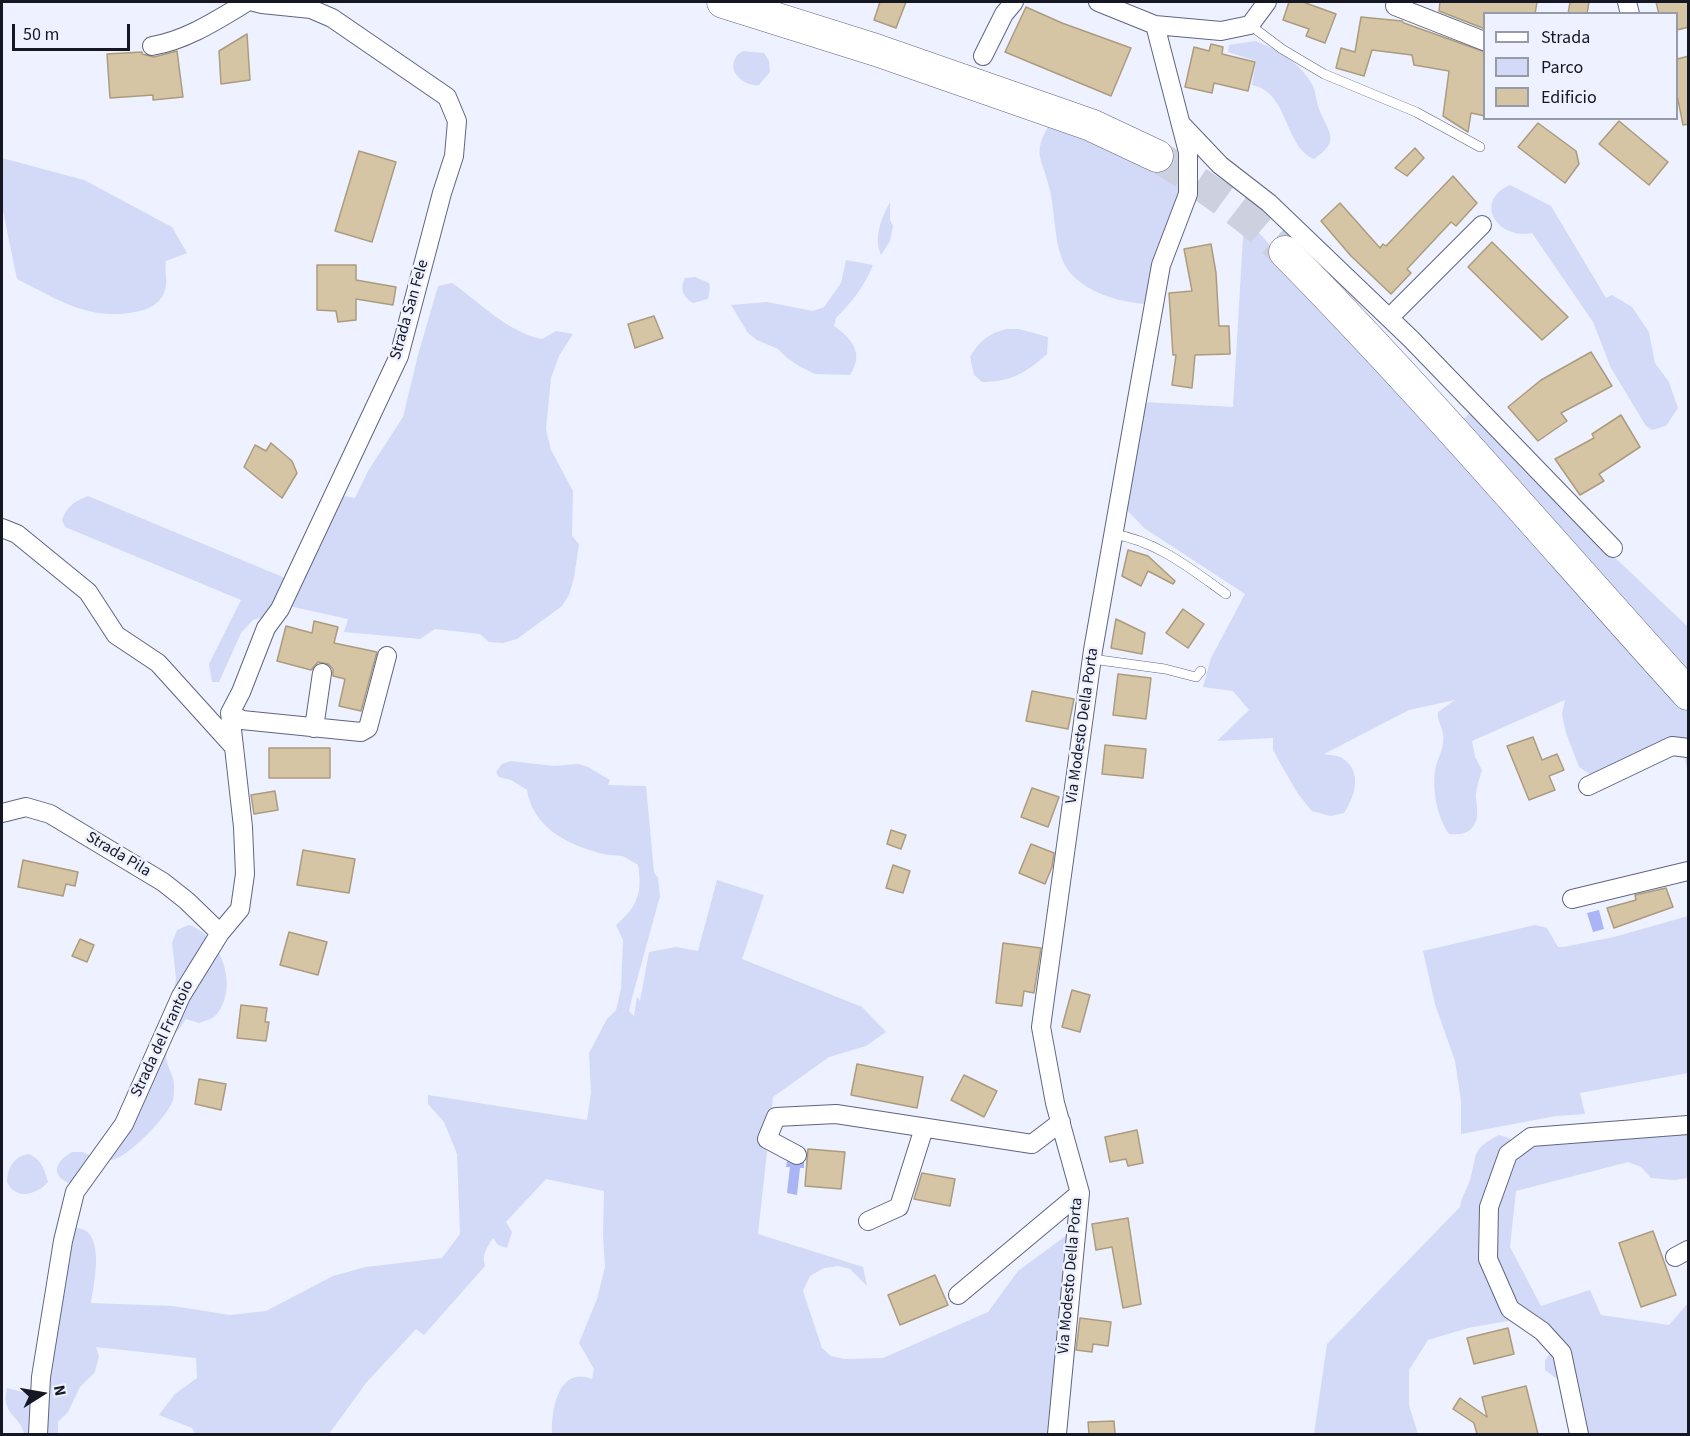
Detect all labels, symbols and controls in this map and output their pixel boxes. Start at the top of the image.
scale bar [15,12,134,50]
legend [1483,12,1678,120]
text: 50 m [23,22,59,47]
text: Strada [1541,25,1590,50]
text: Parco [1541,55,1583,80]
text: Edificio [1541,85,1597,110]
street label: Strada San Fele [387,258,433,362]
street label: Via Modesto Della Porta [1063,647,1103,805]
street label: Strada Pila [82,828,154,882]
street label: Strada del Frantoio [127,977,199,1101]
street label: Via Modesto Della Porta [1055,1197,1087,1355]
north arrow [12,1364,72,1424]
text: N [48,1383,71,1398]

